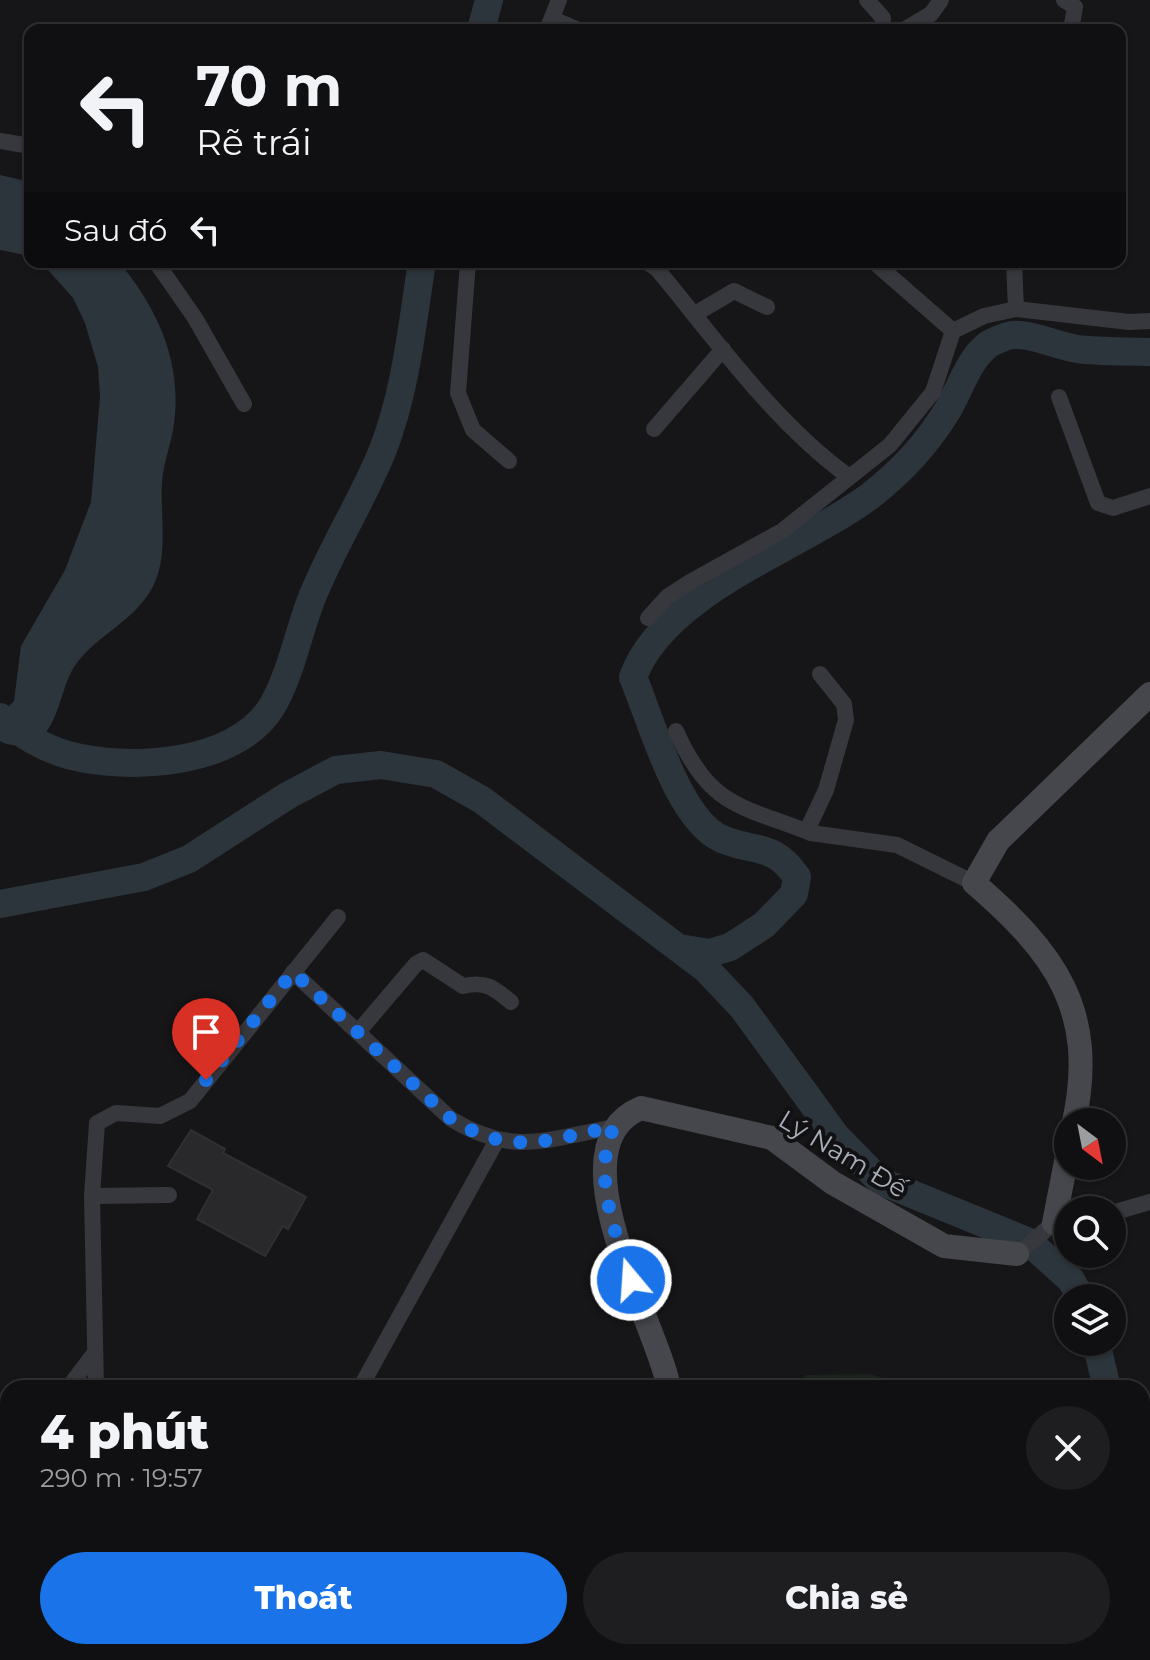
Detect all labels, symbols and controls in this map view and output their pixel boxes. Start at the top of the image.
text: 70 m [196,52,342,120]
icon: left [64,56,168,160]
text: Rẽ trái [196,120,312,164]
icon: left [183,208,227,252]
text: Sau đó [64,212,167,249]
pin [172,998,240,1080]
icon: arrive [184,1010,228,1054]
street label: Lý Nam Đế [773,1103,913,1205]
north arrow [1054,1108,1126,1180]
map controls [1054,1108,1126,1356]
button: search [1054,1196,1126,1268]
position arrow [589,1238,673,1322]
button: layers [1054,1284,1126,1356]
text: 4 phút [40,1403,209,1461]
button: close [1026,1406,1110,1490]
text: 290 m · 19:57 [40,1462,203,1494]
button: Thoát [40,1552,567,1644]
button: Chia sẻ [583,1552,1110,1644]

